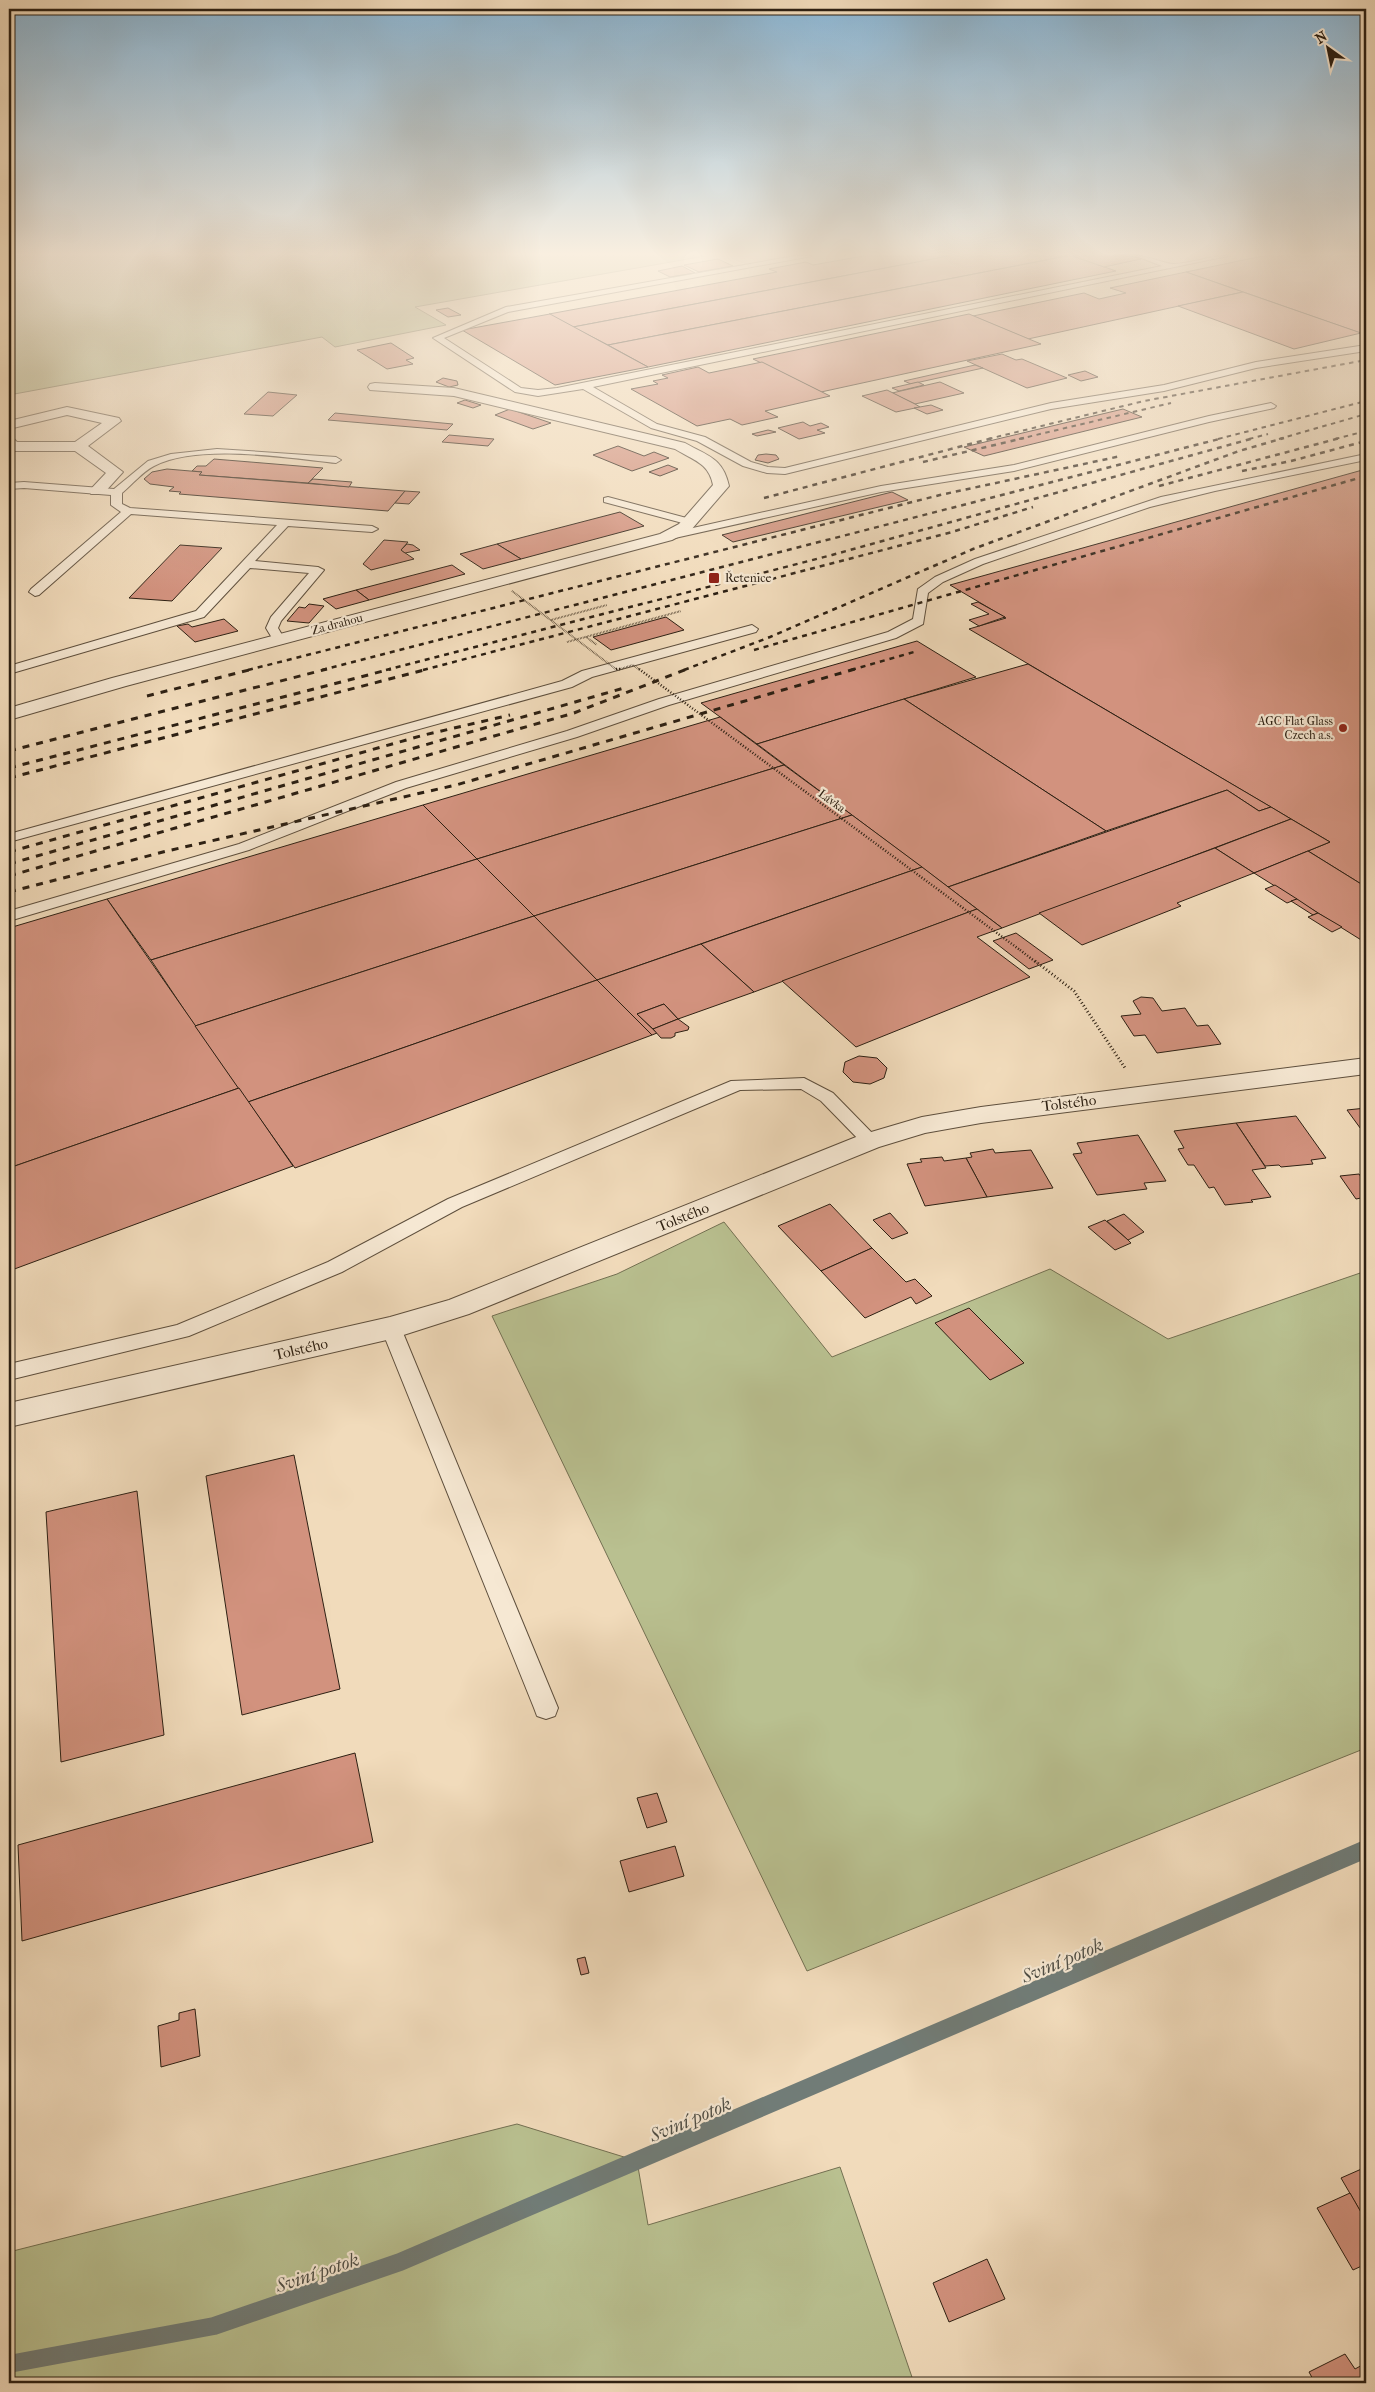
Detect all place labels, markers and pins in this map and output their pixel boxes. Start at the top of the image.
place label: Řetenice [725,570,771,585]
marker: Řetenice [707,571,721,585]
place label: AGC Flat Glass Czech a.s. [1257,714,1334,742]
marker: AGC Flat Glass Czech a.s. [1337,722,1349,734]

